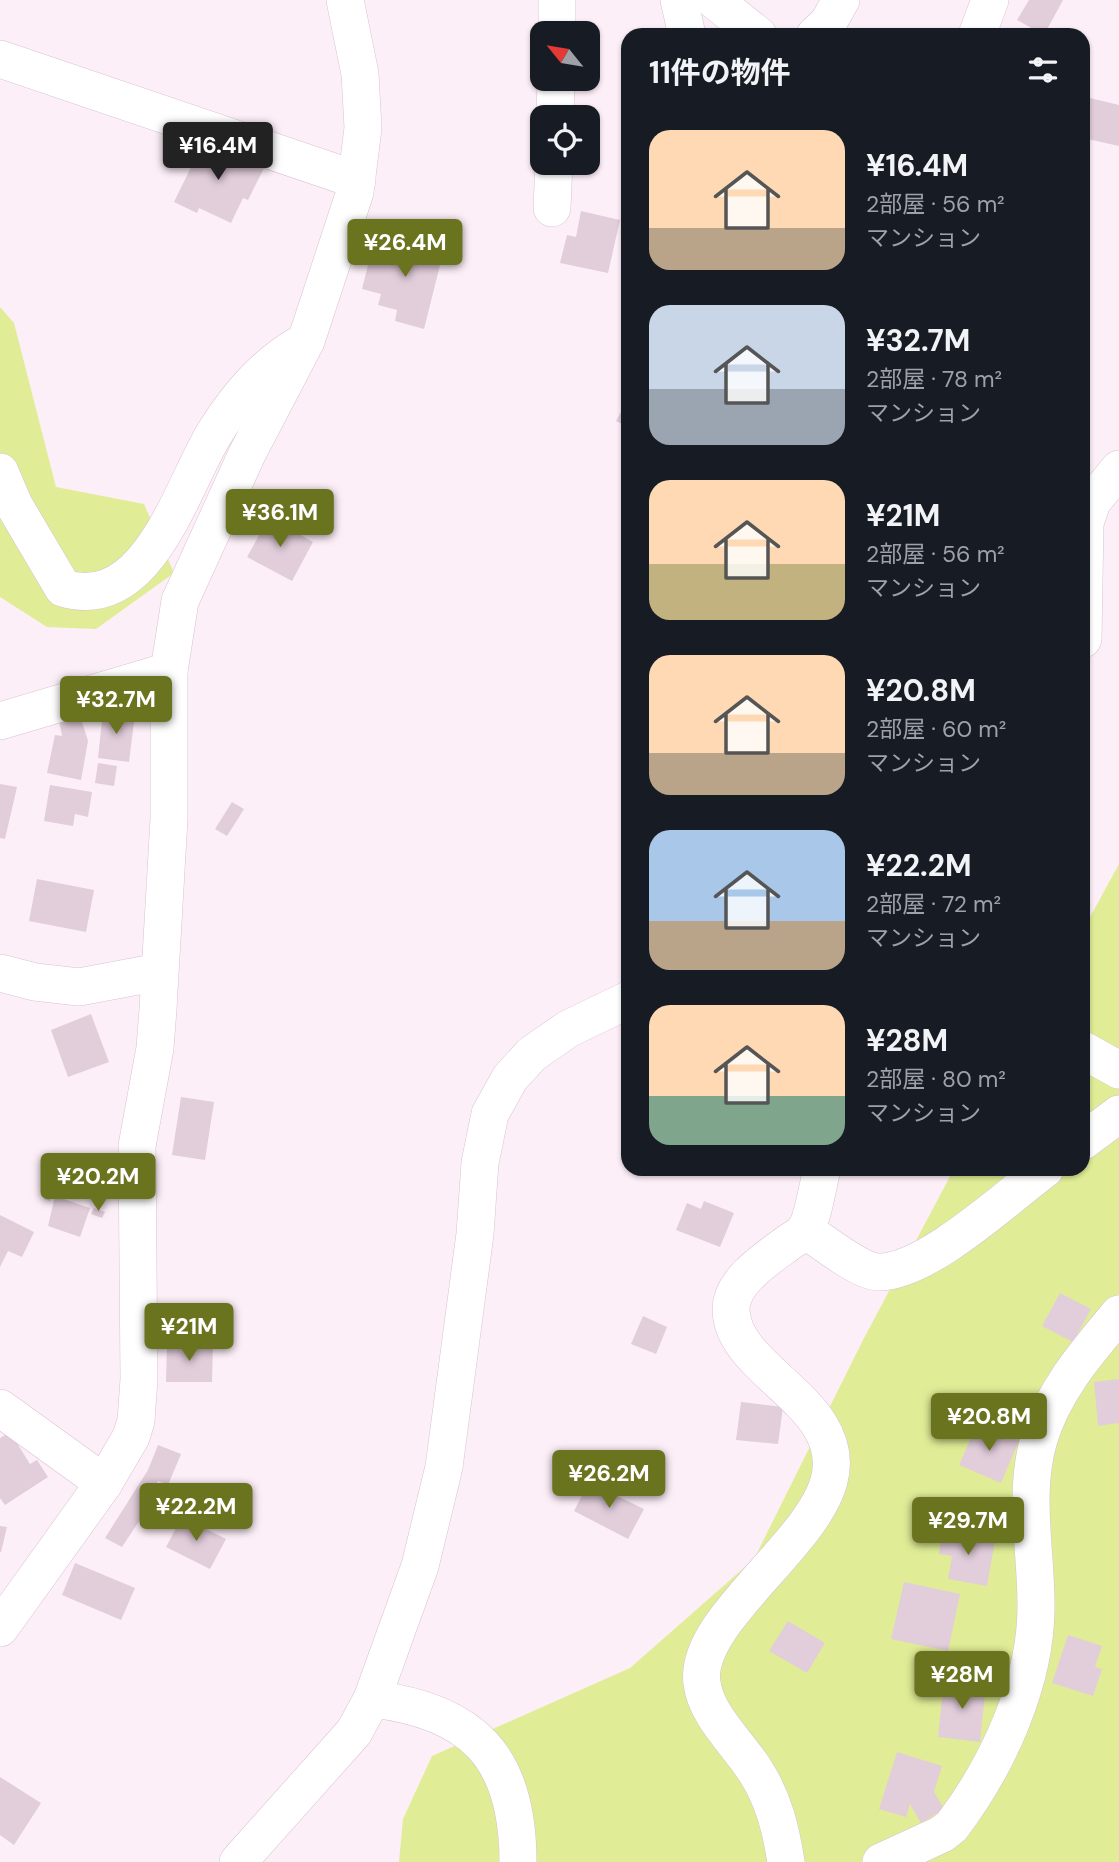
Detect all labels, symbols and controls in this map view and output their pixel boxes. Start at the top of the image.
north arrow [530,21,600,91]
map controls [530,21,600,175]
icon: filters [1024,51,1062,89]
text: 11件の物件 [649,53,791,92]
button: locate [530,105,600,175]
pin: ¥16.4M [161,122,275,182]
text: ¥16.4M [179,130,257,160]
text: ¥16.4M [866,146,968,185]
icon: home [705,158,789,242]
text: 2部屋 · 56 m² [866,189,1005,219]
pin: ¥26.4M [348,219,462,279]
text: マンション [866,223,981,253]
text: ¥26.4M [363,227,447,257]
text: ¥32.7M [866,321,970,360]
icon: home [705,333,789,417]
text: 2部屋 · 78 m² [866,364,1002,394]
text: マンション [866,398,981,428]
pin: ¥36.1M [223,490,337,549]
text: ¥21M [866,496,940,535]
text: ¥36.1M [242,497,318,527]
icon: home [705,508,789,592]
text: 2部屋 · 56 m² [866,539,1005,569]
text: マンション [866,573,981,603]
text: ¥20.8M [866,671,976,710]
pin: ¥32.7M [59,676,173,736]
icon: home [705,683,789,767]
text: ¥32.7M [76,684,156,714]
text: 2部屋 · 60 m² [866,714,1006,744]
text: マンション [866,748,981,778]
text: ¥22.2M [866,846,972,885]
icon: home [705,858,789,942]
text: 2部屋 · 72 m² [866,889,1001,919]
text: マンション [866,923,981,953]
text: ¥28M [866,1021,948,1060]
icon: home [705,1033,789,1117]
text: 2部屋 · 80 m² [866,1064,1006,1094]
text: マンション [866,1098,981,1128]
pin: ¥20.2M [41,1154,155,1213]
text: ¥20.2M [57,1161,139,1191]
pin: ¥21M [148,1304,230,1363]
text: ¥21M [161,1311,217,1341]
pin: ¥20.8M [932,1394,1046,1453]
text: ¥20.8M [947,1401,1031,1431]
pin: ¥26.2M [552,1450,666,1510]
text: ¥26.2M [568,1458,650,1488]
pin: ¥22.2M [139,1484,253,1543]
text: ¥22.2M [156,1491,236,1521]
pin: ¥29.7M [911,1498,1025,1557]
text: ¥29.7M [928,1505,1008,1535]
pin: ¥28M [921,1652,1003,1711]
text: ¥28M [931,1659,994,1689]

